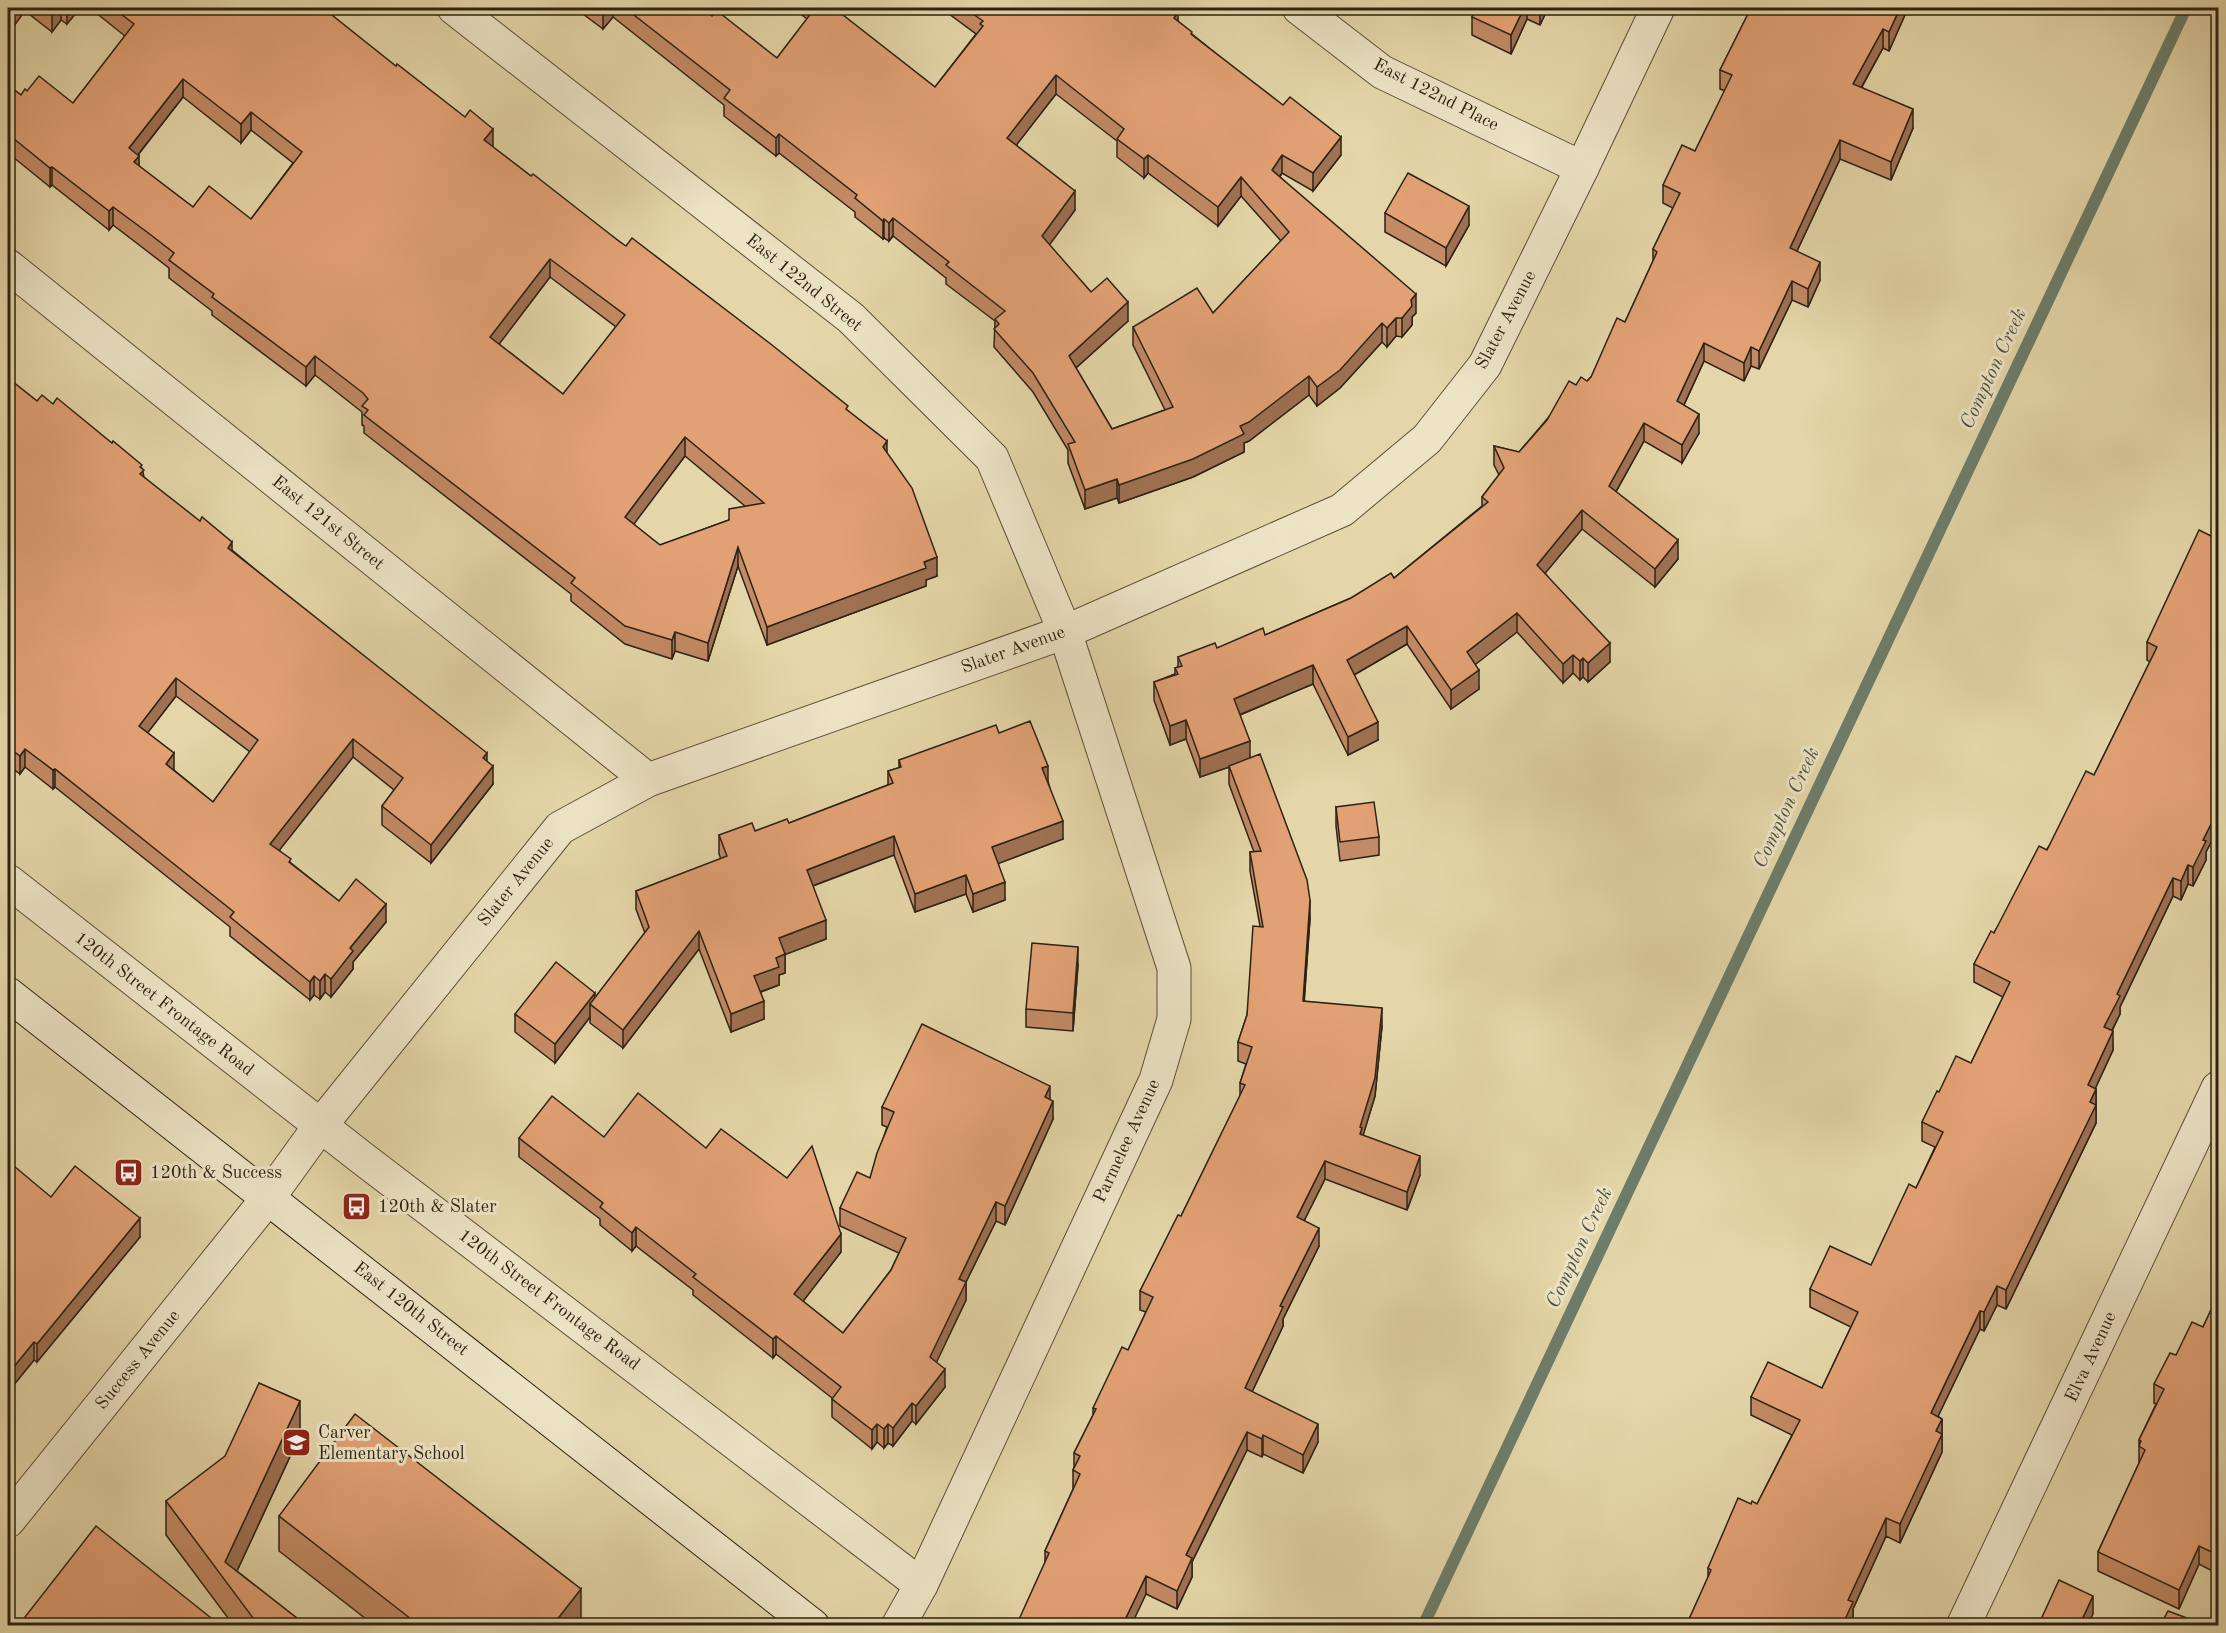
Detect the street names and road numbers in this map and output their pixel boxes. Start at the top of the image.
street label: East 122nd Place [1370,56,1502,134]
street label: East 122nd Street [743,231,865,335]
street label: Slater Avenue [1472,268,1540,372]
street label: East 121st Street [268,472,388,574]
street label: Slater Avenue [959,623,1067,677]
street label: Slater Avenue [475,834,557,930]
street label: 120th Street Frontage Road [71,929,257,1079]
street label: Parmelee Avenue [1091,1077,1163,1205]
street label: 120th Street Frontage Road [455,1226,643,1374]
street label: East 120th Street [350,1259,472,1359]
street label: Success Avenue [92,1307,184,1413]
street label: Elva Avenue [2062,1309,2120,1405]

